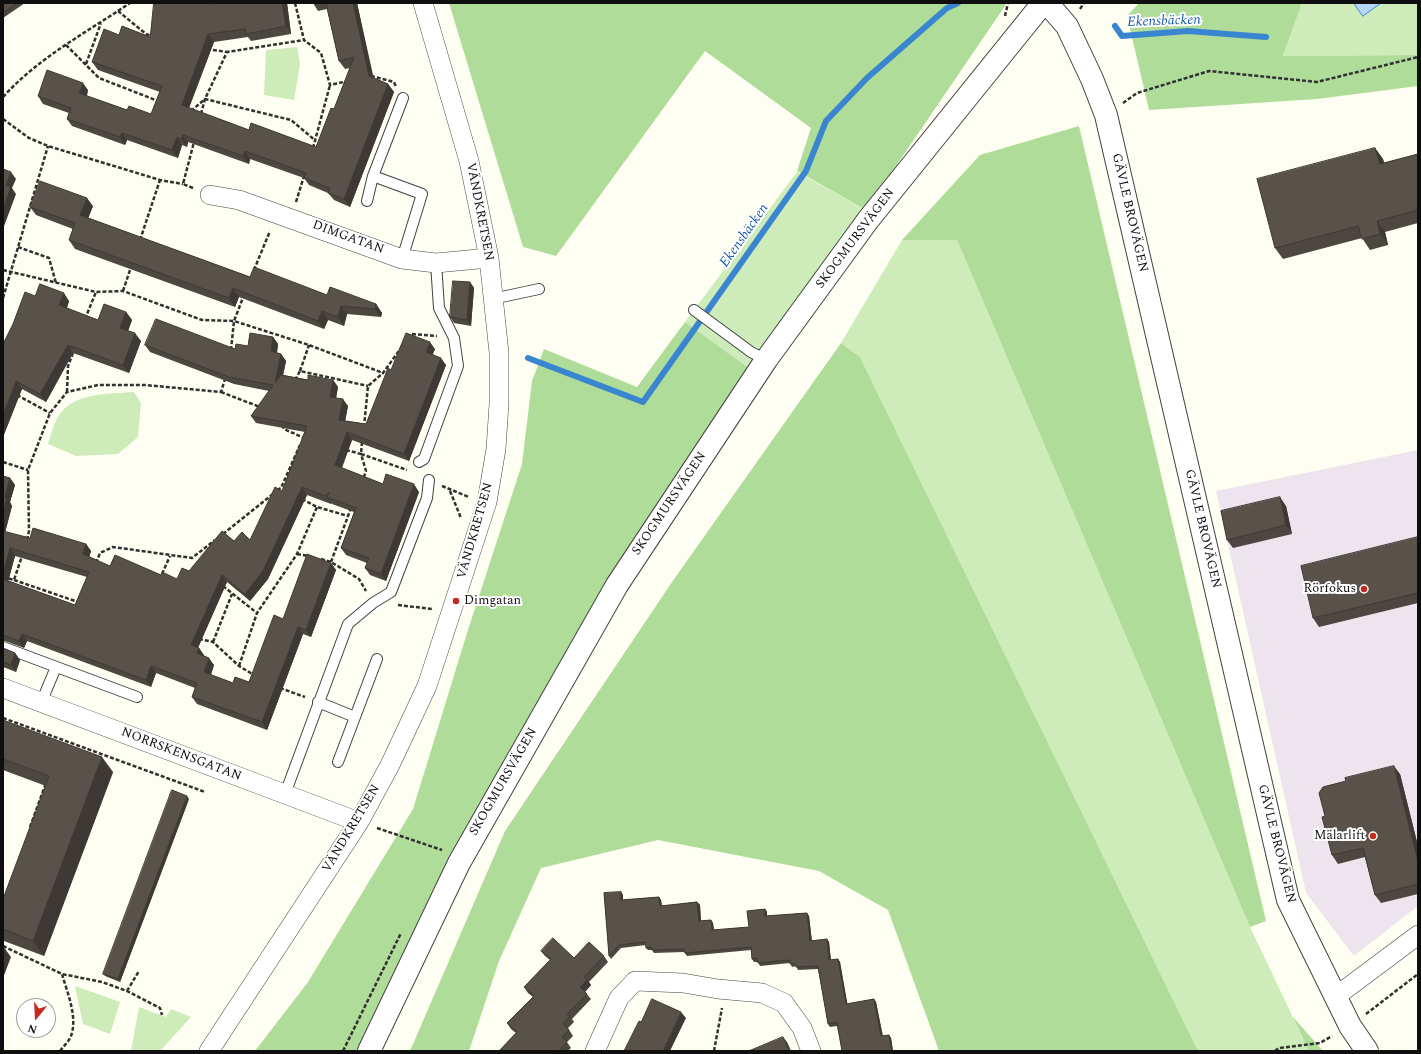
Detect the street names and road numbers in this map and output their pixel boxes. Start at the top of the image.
street label: GÄVLE BROVÄGEN [1108,152,1150,274]
street label: VÄNDKRETSEN [462,162,496,262]
street label: SKOGMURSVÄGEN [813,186,899,292]
street label: DIMGATAN [310,218,386,258]
street label: SKOGMURSVÄGEN [630,449,710,559]
street label: GÄVLE BROVÄGEN [1181,468,1223,590]
street label: VÄNDKRETSEN [455,481,497,581]
street label: NORRSKENSGATAN [119,725,243,785]
street label: SKOGMURSVÄGEN [467,725,541,839]
street label: VÄNDKRETSEN [320,782,384,876]
street label: GÄVLE BROVÄGEN [1254,783,1298,905]

